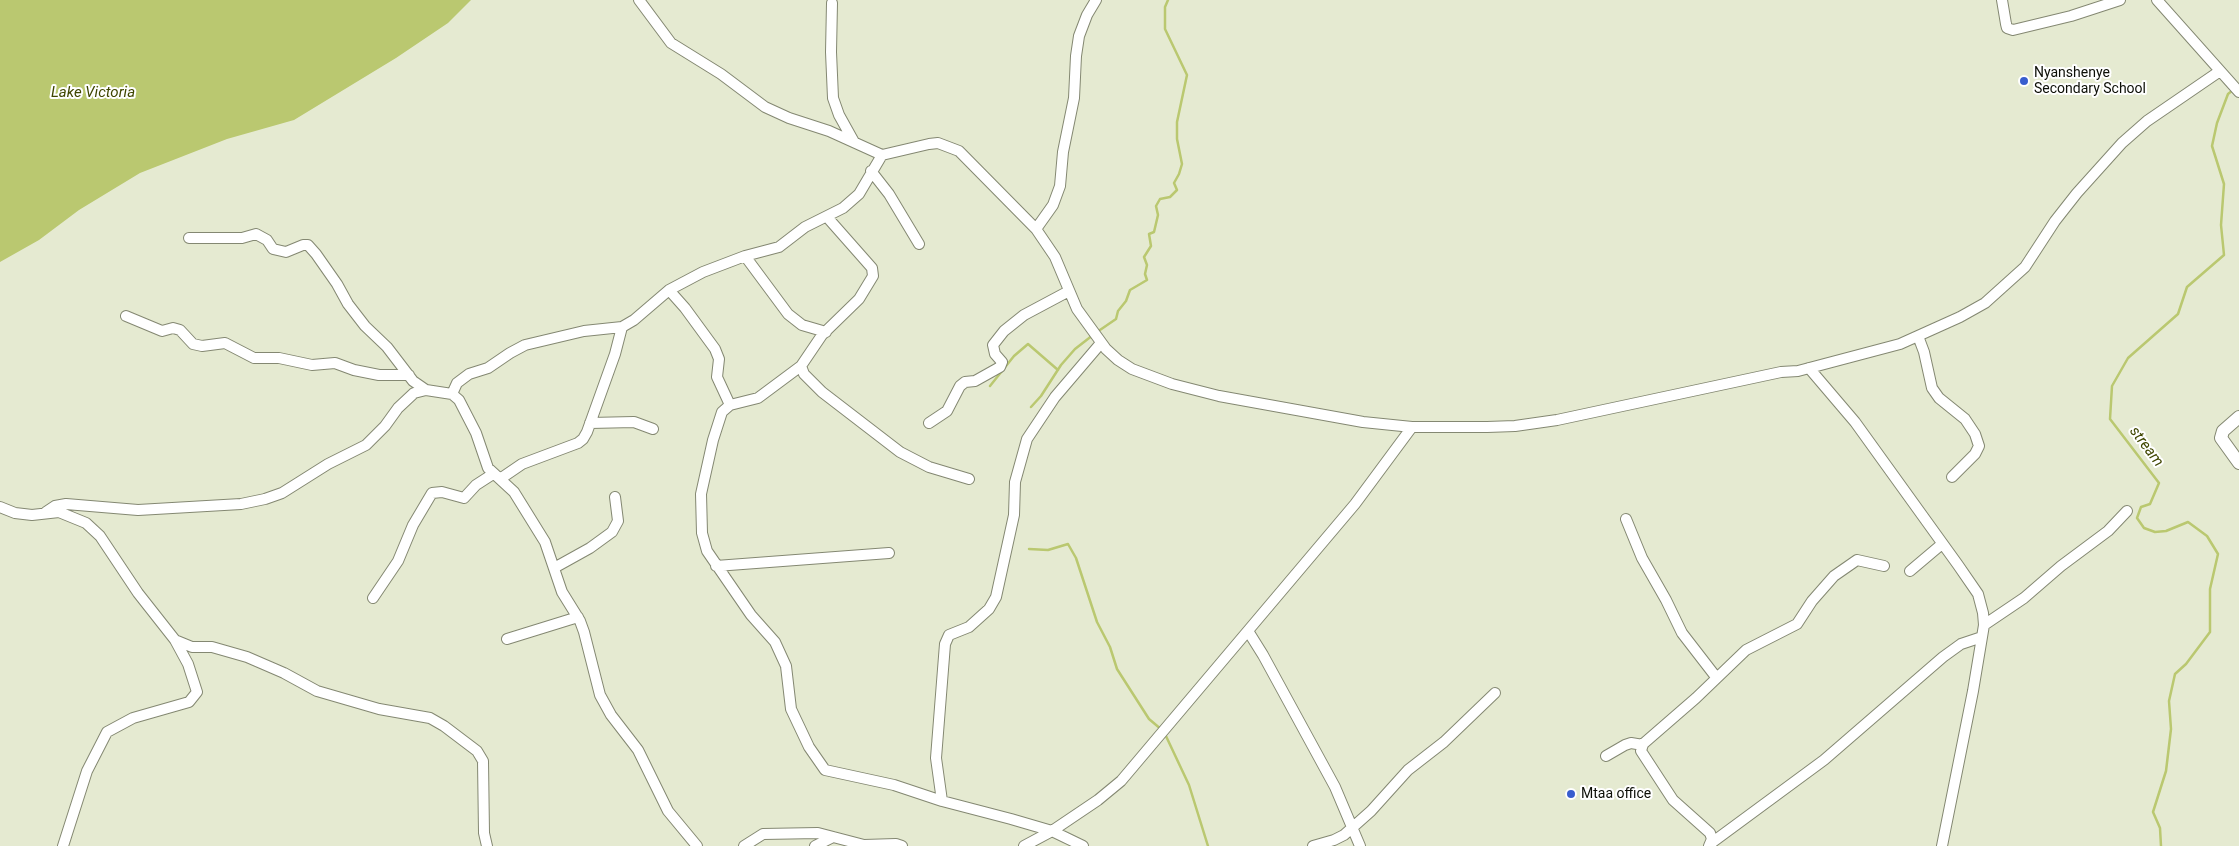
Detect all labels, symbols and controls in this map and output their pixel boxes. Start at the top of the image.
place label: Nyanshenye Secondary School [2034,65,2146,98]
marker: Nyanshenye Secondary School [2018,75,2030,87]
water label: Lake Victoria [51,84,135,102]
water label: stream [2125,423,2167,471]
place label: Mtaa office [1581,786,1651,802]
marker: Mtaa office [1565,788,1577,800]

